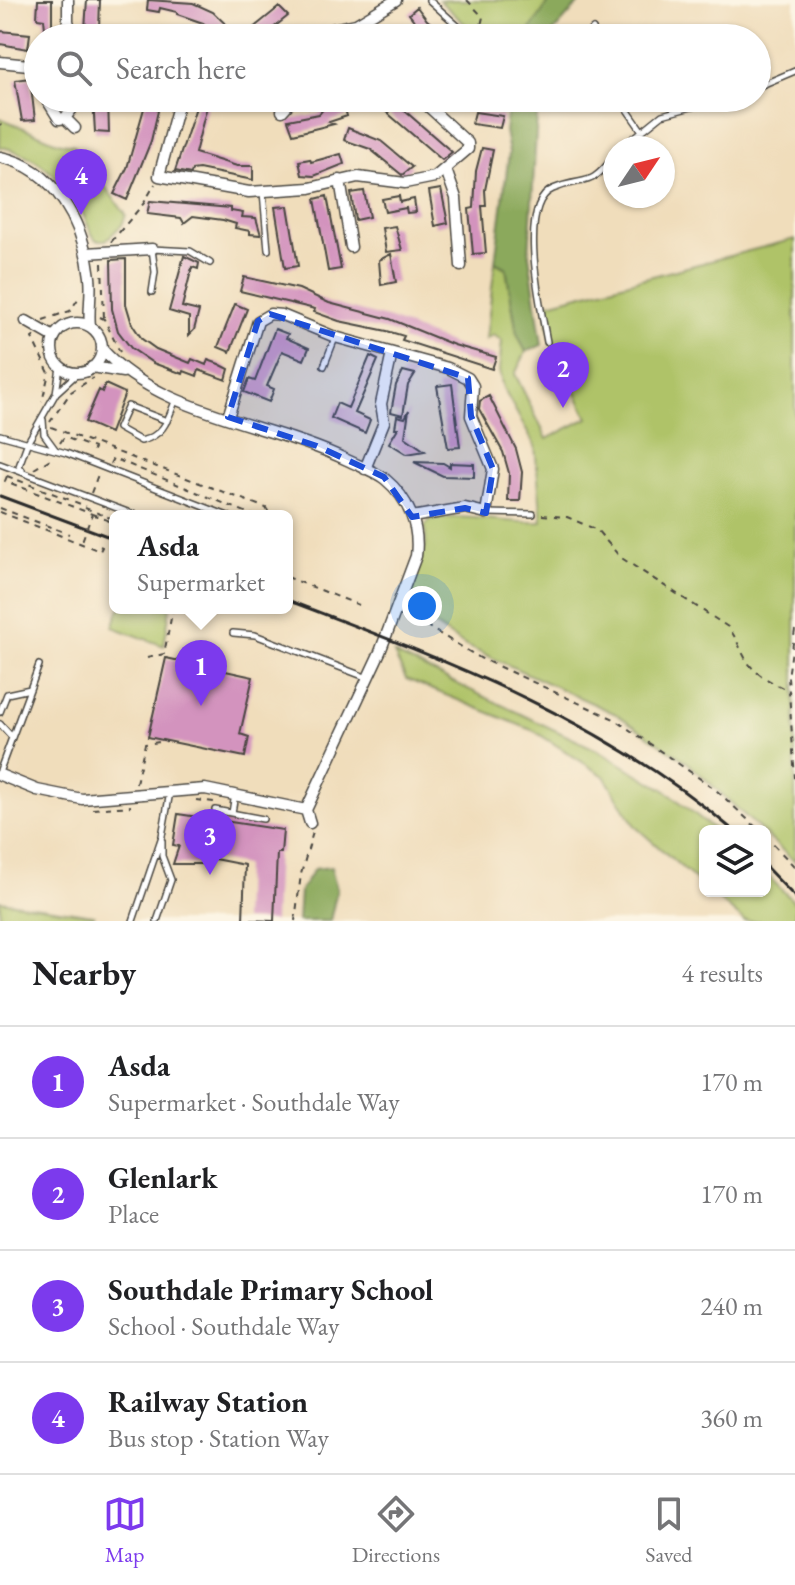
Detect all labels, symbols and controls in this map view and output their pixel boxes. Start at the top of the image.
search box [24,24,771,112]
icon: search [52,46,96,90]
text: Search here [116,49,246,88]
north arrow [603,136,675,208]
pin: 4 [55,149,107,215]
pin: 2 [537,342,589,408]
popup [109,510,293,614]
text: Asda [137,526,199,565]
text: Supermarket [137,565,265,599]
your location [402,586,442,626]
pin: 1 [175,640,227,706]
pin: 3 [184,809,236,875]
map controls [699,825,771,897]
button: layers [699,825,771,897]
text: Nearby [32,951,136,995]
text: 4 results [682,956,763,990]
text: Asda [108,1046,170,1085]
text: 1 [51,1065,65,1099]
text: 170 m [700,1065,763,1099]
text: Supermarket · Southdale Way [108,1085,400,1119]
text: Glenlark [108,1158,218,1197]
text: 2 [51,1177,65,1211]
text: 170 m [700,1177,763,1211]
text: Place [108,1197,159,1231]
text: Southdale Primary School [108,1270,433,1309]
text: 3 [51,1289,65,1323]
text: 240 m [700,1289,763,1323]
text: School · Southdale Way [108,1309,339,1343]
text: Railway Station [108,1382,308,1421]
text: 4 [51,1401,65,1435]
text: 360 m [700,1401,763,1435]
text: Bus stop · Station Way [108,1421,329,1455]
tab: Map [103,1492,147,1569]
tab: Directions [352,1492,440,1569]
tab: Saved [645,1492,692,1569]

